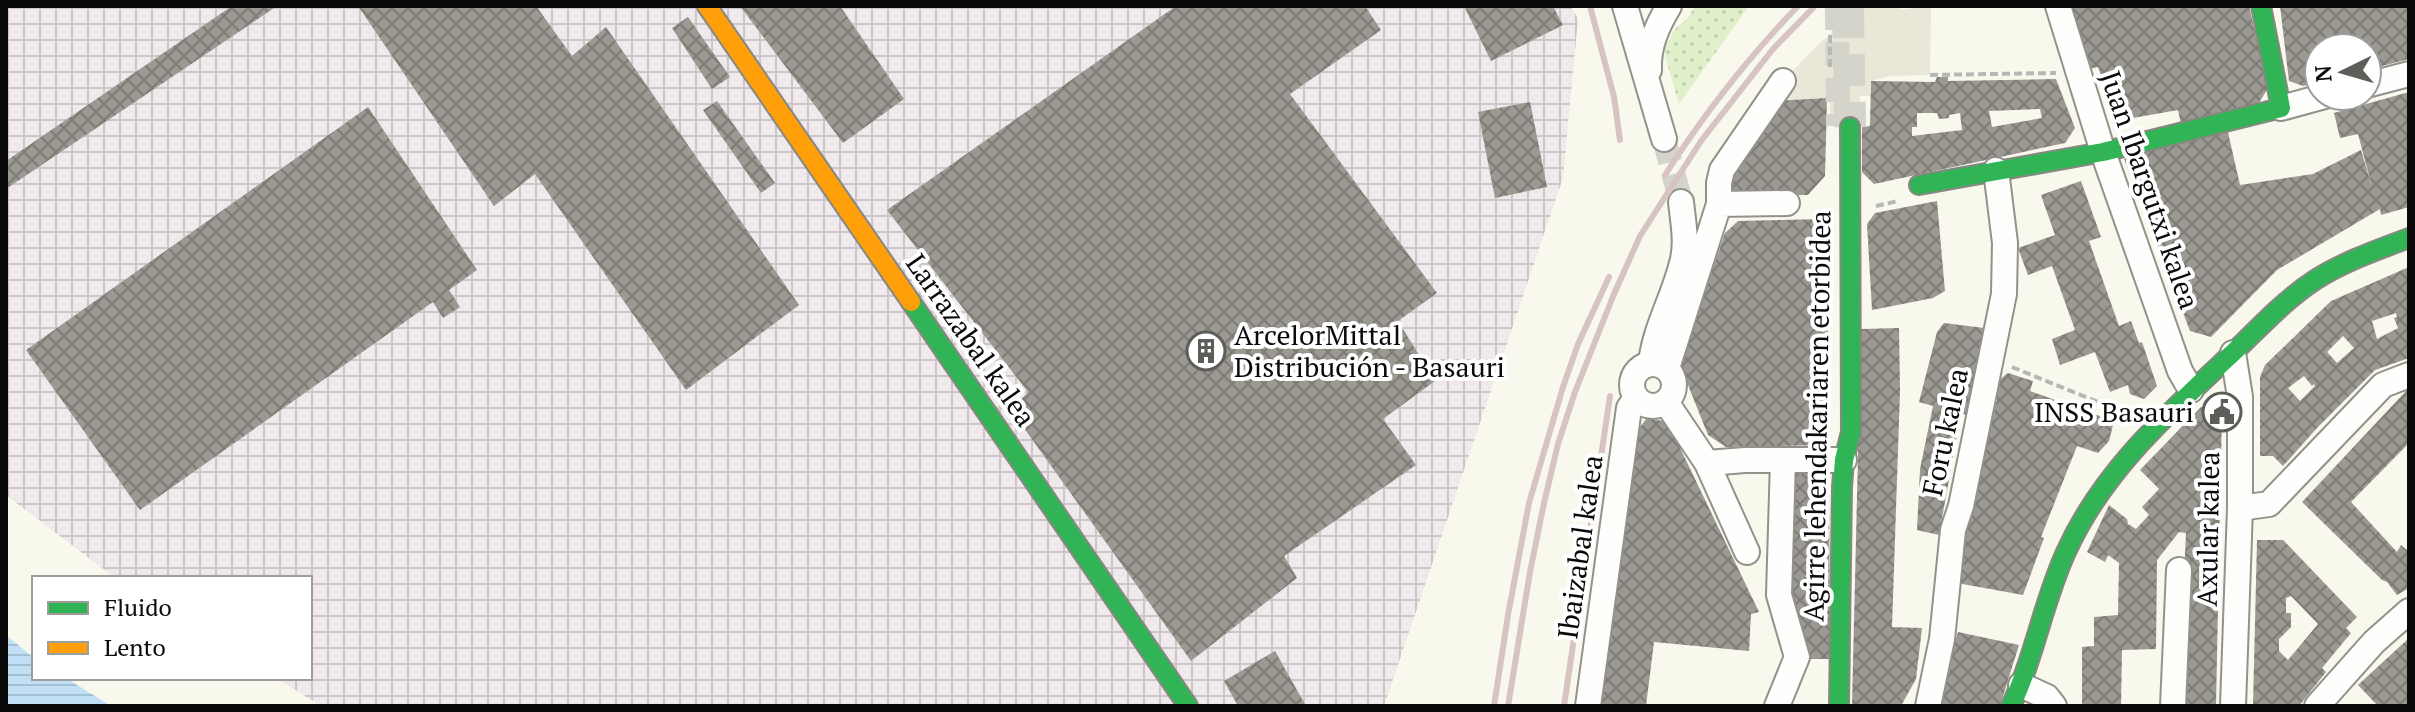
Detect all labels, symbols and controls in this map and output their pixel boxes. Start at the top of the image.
north arrow [2303,32,2383,112]
text: N [2307,64,2338,83]
street label: Juan Ibargutxi kalea [2092,66,2209,314]
street label: Agirre lehendakariaren etorbidea [1794,210,1839,622]
street label: Larrazabal kalea [898,246,1045,433]
place label: ArcelorMittal Distribución - Basauri [1234,316,1505,385]
building icon: ArcelorMittal Distribución - Basauri [1185,330,1227,372]
street label: Foru kalea [1913,365,1976,499]
public building icon: INSS Basauri [2201,391,2243,433]
place label: INSS Basauri [2034,393,2194,430]
street label: Axular kalea [2188,451,2227,607]
street label: Ibaizabal kalea [1548,453,1611,641]
legend [32,576,312,680]
text: Fluido [104,591,172,623]
text: Lento [104,631,166,663]

